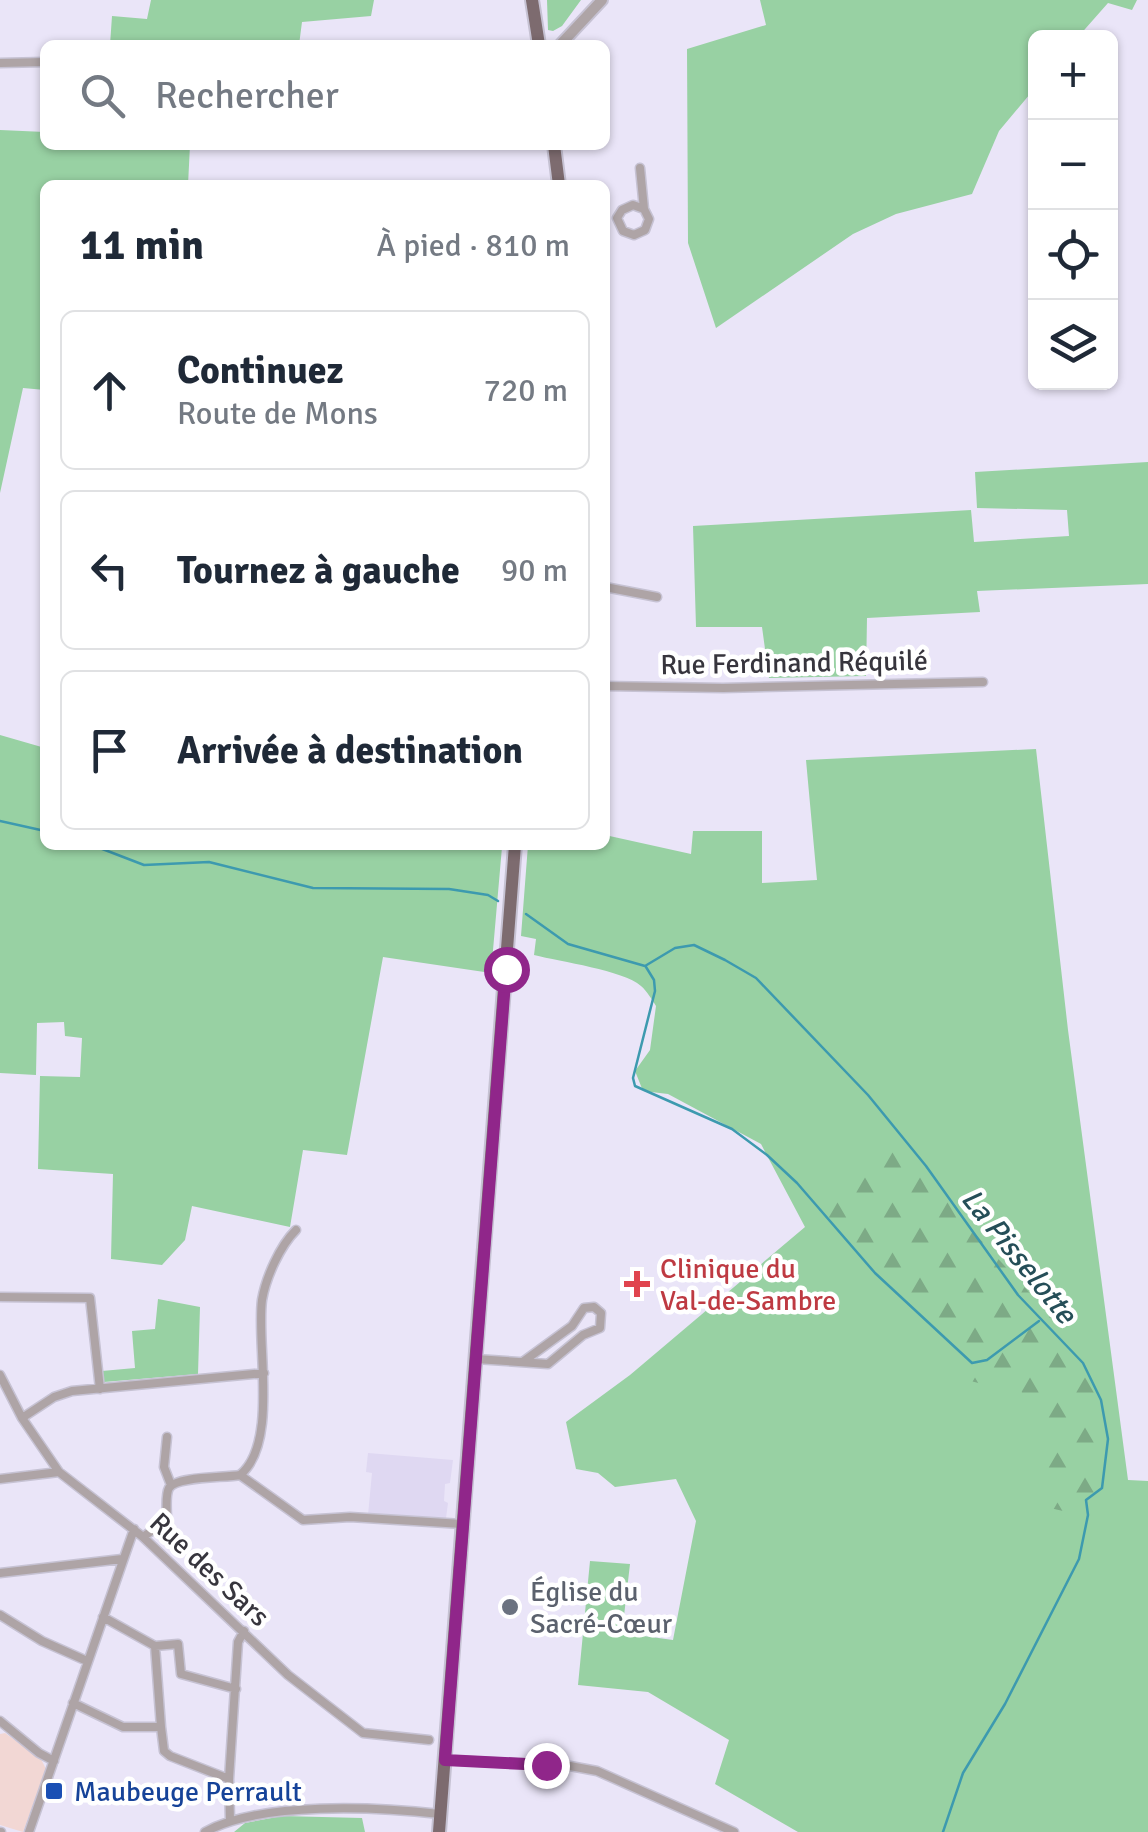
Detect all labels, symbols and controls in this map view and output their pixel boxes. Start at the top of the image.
map controls [1028,30,1118,390]
button: + [1028,30,1118,120]
search box [40,40,610,150]
icon: search [75,68,130,123]
text: Rechercher [155,72,339,119]
button: − [1028,120,1118,210]
button: locate [1028,210,1118,300]
text: 11 min [80,220,204,271]
text: À pied · 810 m [377,226,570,265]
button: layers [1028,300,1118,390]
text: Continuez [177,347,344,394]
icon: ahead [82,363,137,418]
text: 720 m [484,371,568,410]
text: Route de Mons [177,394,378,433]
icon: left [82,543,137,598]
text: Tournez à gauche [177,547,460,594]
text: 90 m [501,551,568,590]
street label: Rue Ferdinand Réquilé [660,644,928,682]
icon: arrive [82,723,137,778]
text: Arrivée à destination [177,727,523,774]
route start [484,947,530,993]
water label: La Pisselotte [953,1181,1086,1333]
place label: Clinique du Val-de-Sambre [660,1252,836,1318]
marker: Clinique du Val-de-Sambre [624,1271,650,1297]
street label: Rue des Sars [142,1506,276,1634]
place label: Église du Sacré-Cœur [530,1575,673,1641]
marker: Église du Sacré-Cœur [499,1596,521,1618]
route end [524,1743,570,1789]
place label: Maubeuge Perrault [74,1775,302,1809]
marker: Maubeuge Perrault [43,1780,65,1802]

